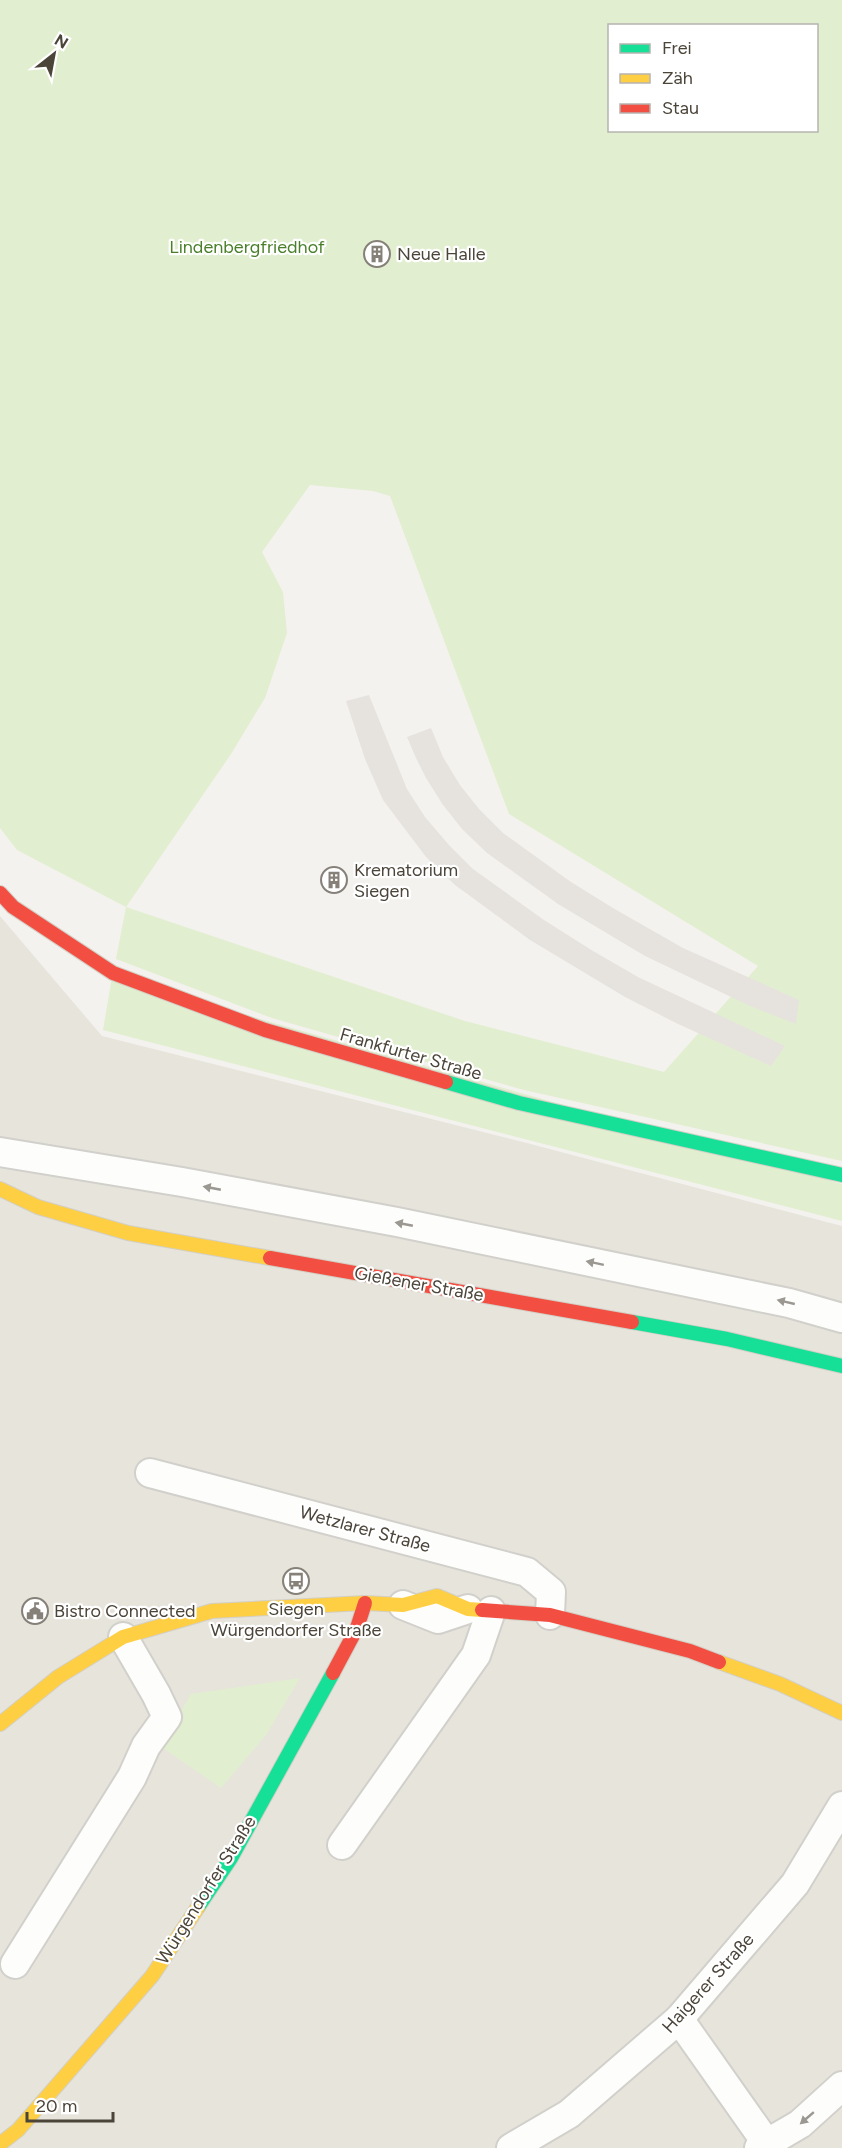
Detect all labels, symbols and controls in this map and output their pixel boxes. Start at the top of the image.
north arrow [24,24,84,84]
legend [608,24,818,132]
text: N [51,30,72,53]
text: Frei [662,37,692,59]
text: Zäh [662,67,693,89]
text: Stau [662,97,699,119]
park label: Lindenbergfriedhof [169,236,325,258]
building icon: Neue Halle [362,239,392,269]
place label: Neue Halle [397,243,486,265]
place label: Krematorium Siegen [354,859,458,902]
building icon: Krematorium Siegen [319,865,349,895]
street label: Frankfurter Straße [337,1023,485,1085]
one-way arrow [202,1183,221,1192]
one-way arrow [394,1219,413,1228]
one-way arrow [585,1258,604,1267]
street label: Gießener Straße [353,1262,486,1306]
one-way arrow [777,1297,795,1307]
street label: Wetzlarer Straße [297,1501,433,1557]
bus stop icon: Siegen Würgendorfer Straße [281,1566,311,1596]
public building icon: Bistro Connected [20,1596,50,1626]
place label: Siegen Würgendorfer Straße [211,1598,382,1641]
place label: Bistro Connected [54,1600,196,1622]
street label: Würgendorfer Straße [151,1812,261,1968]
street label: Haigerer Straße [657,1928,759,2037]
scale bar [27,2085,112,2123]
text: 20 m [36,2095,77,2117]
one-way arrow [800,2111,815,2124]

